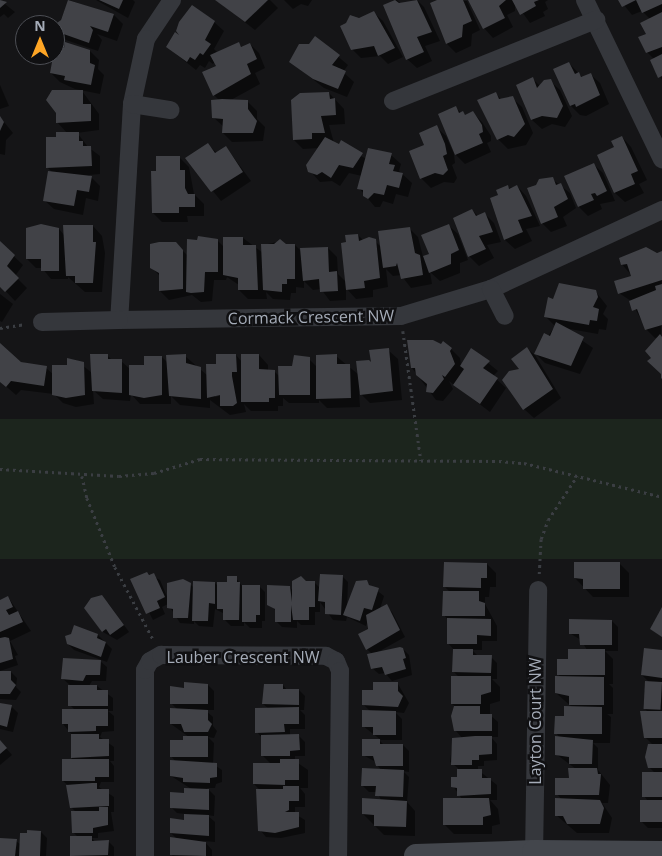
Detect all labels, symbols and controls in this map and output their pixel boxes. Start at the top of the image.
north arrow [15,15,65,65]
text: N [34,16,46,35]
street label: Cormack Crescent NW [228,306,394,328]
street label: Lauber Crescent NW [167,647,319,667]
street label: Layton Court NW [525,657,545,785]

